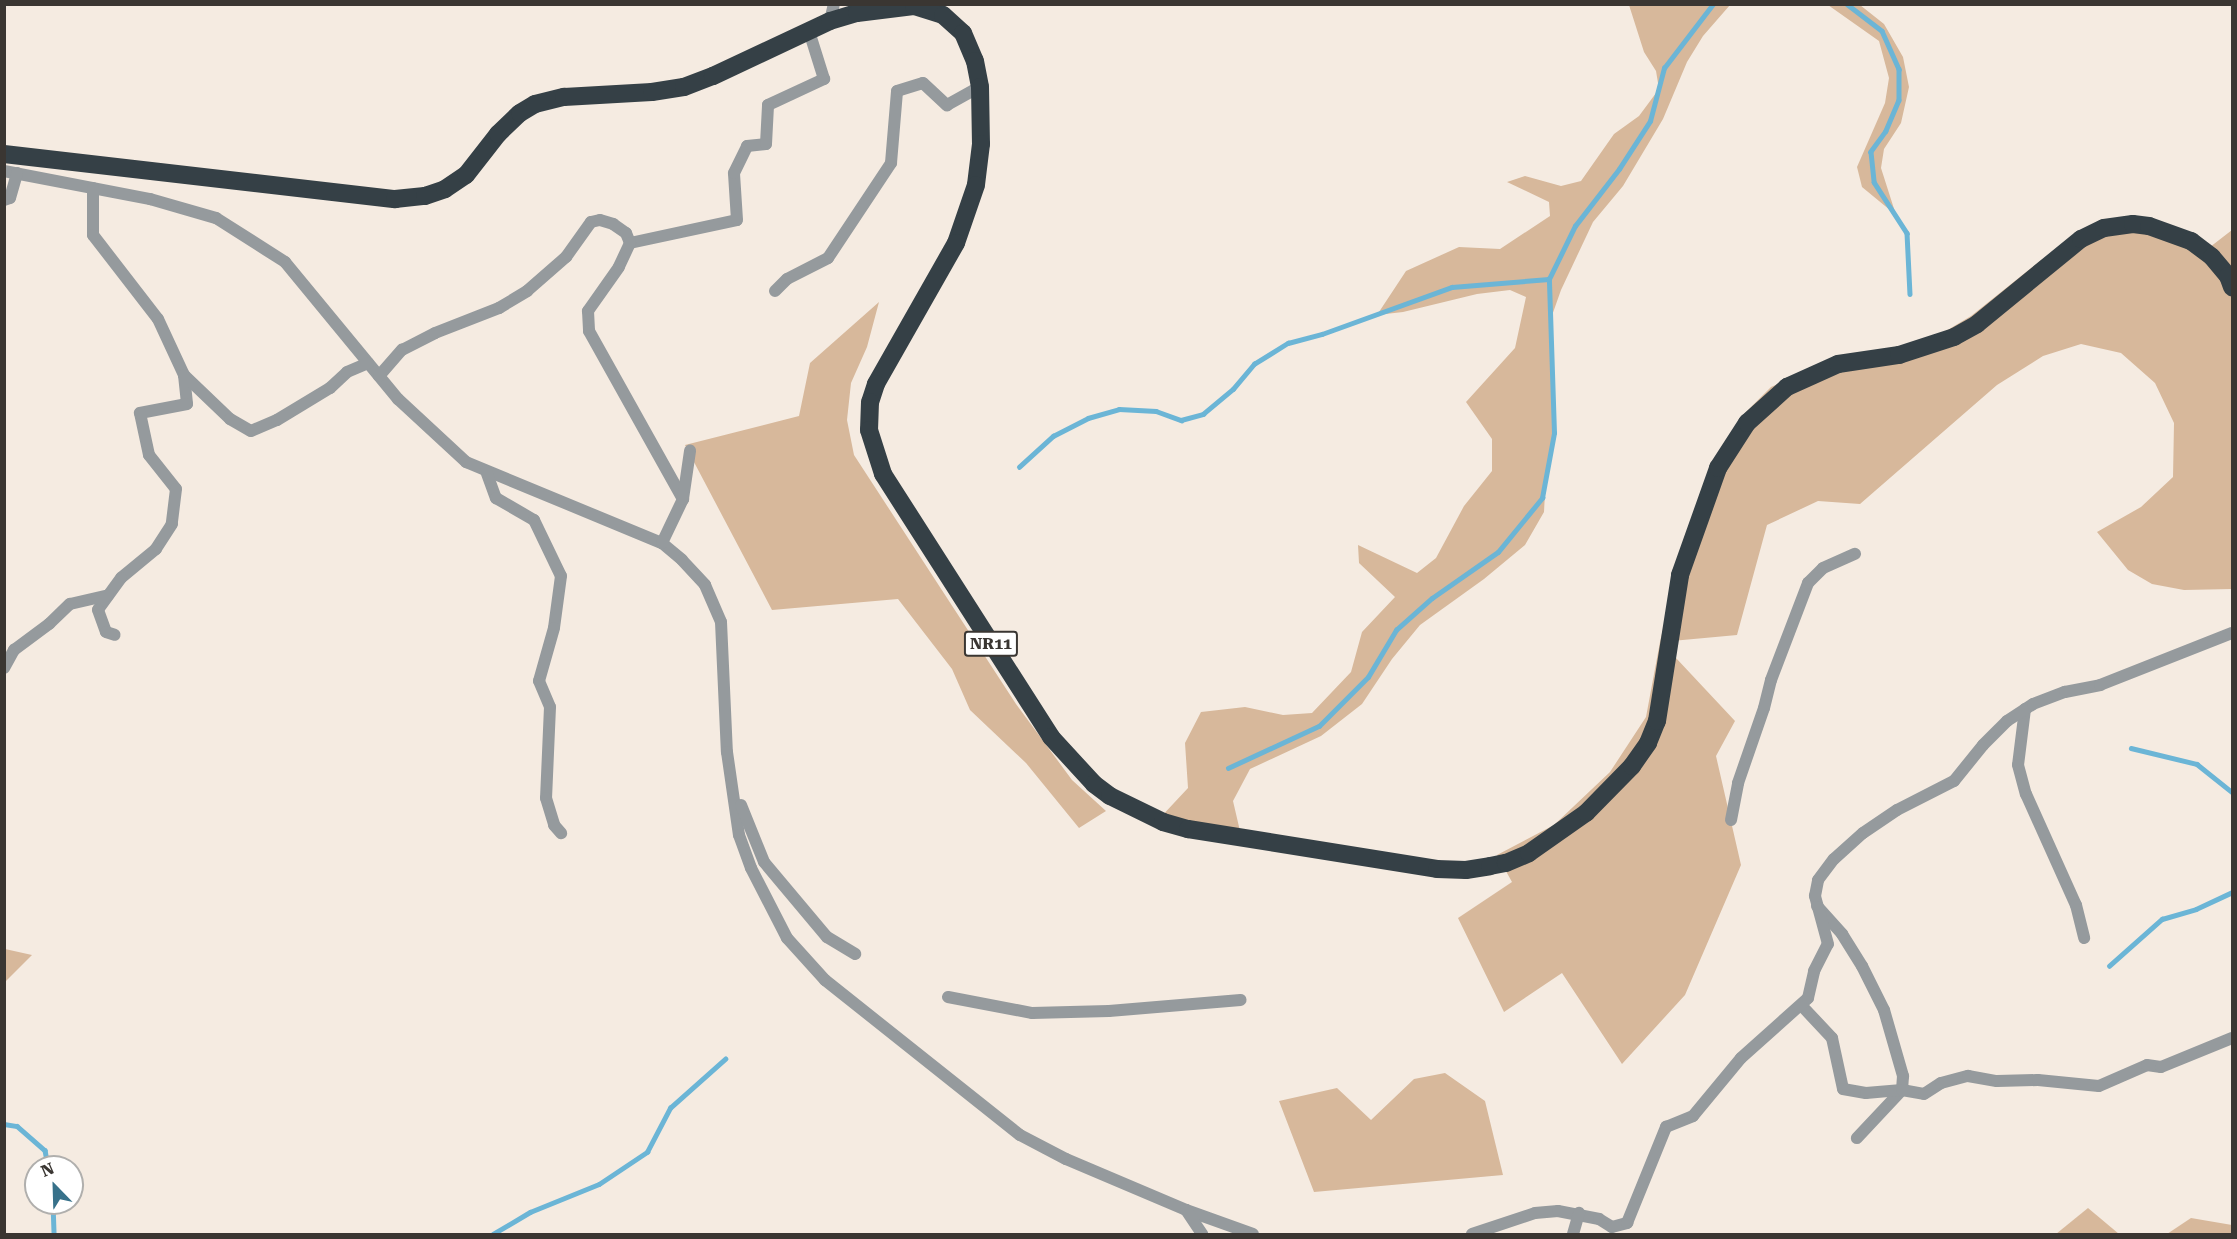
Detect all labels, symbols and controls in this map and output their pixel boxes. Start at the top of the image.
road number: NR11 [962,631,1020,657]
north arrow [24,1155,84,1215]
text: N [38,1159,57,1181]

